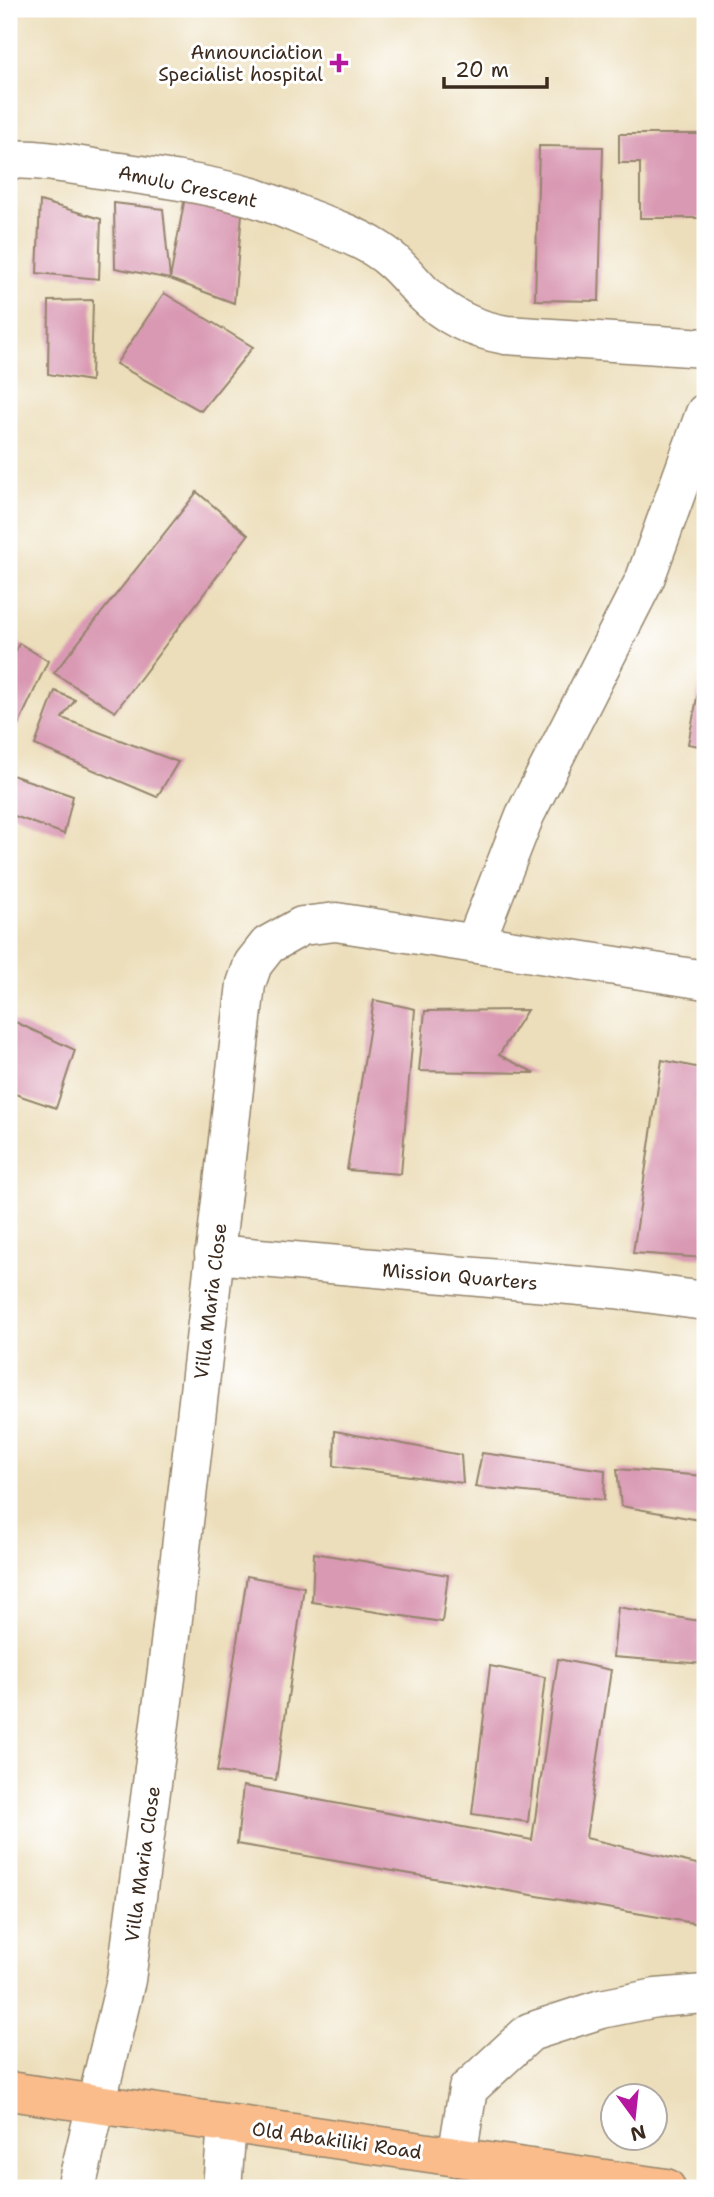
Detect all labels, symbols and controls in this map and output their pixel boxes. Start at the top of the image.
place label: Announciation Specialist hospital [158,40,323,87]
scale bar [444,46,548,90]
marker: Announciation Specialist hospital [329,53,349,73]
text: 20 m [455,56,509,84]
street label: Amulu Crescent [116,160,260,213]
street label: Villa Maria Close [189,1221,232,1381]
street label: Mission Quarters [381,1257,539,1296]
street label: Villa Maria Close [119,1784,166,1944]
north arrow [598,2082,668,2152]
street label: Old Abakiliki Road [251,2116,423,2165]
text: N [628,2119,649,2147]

